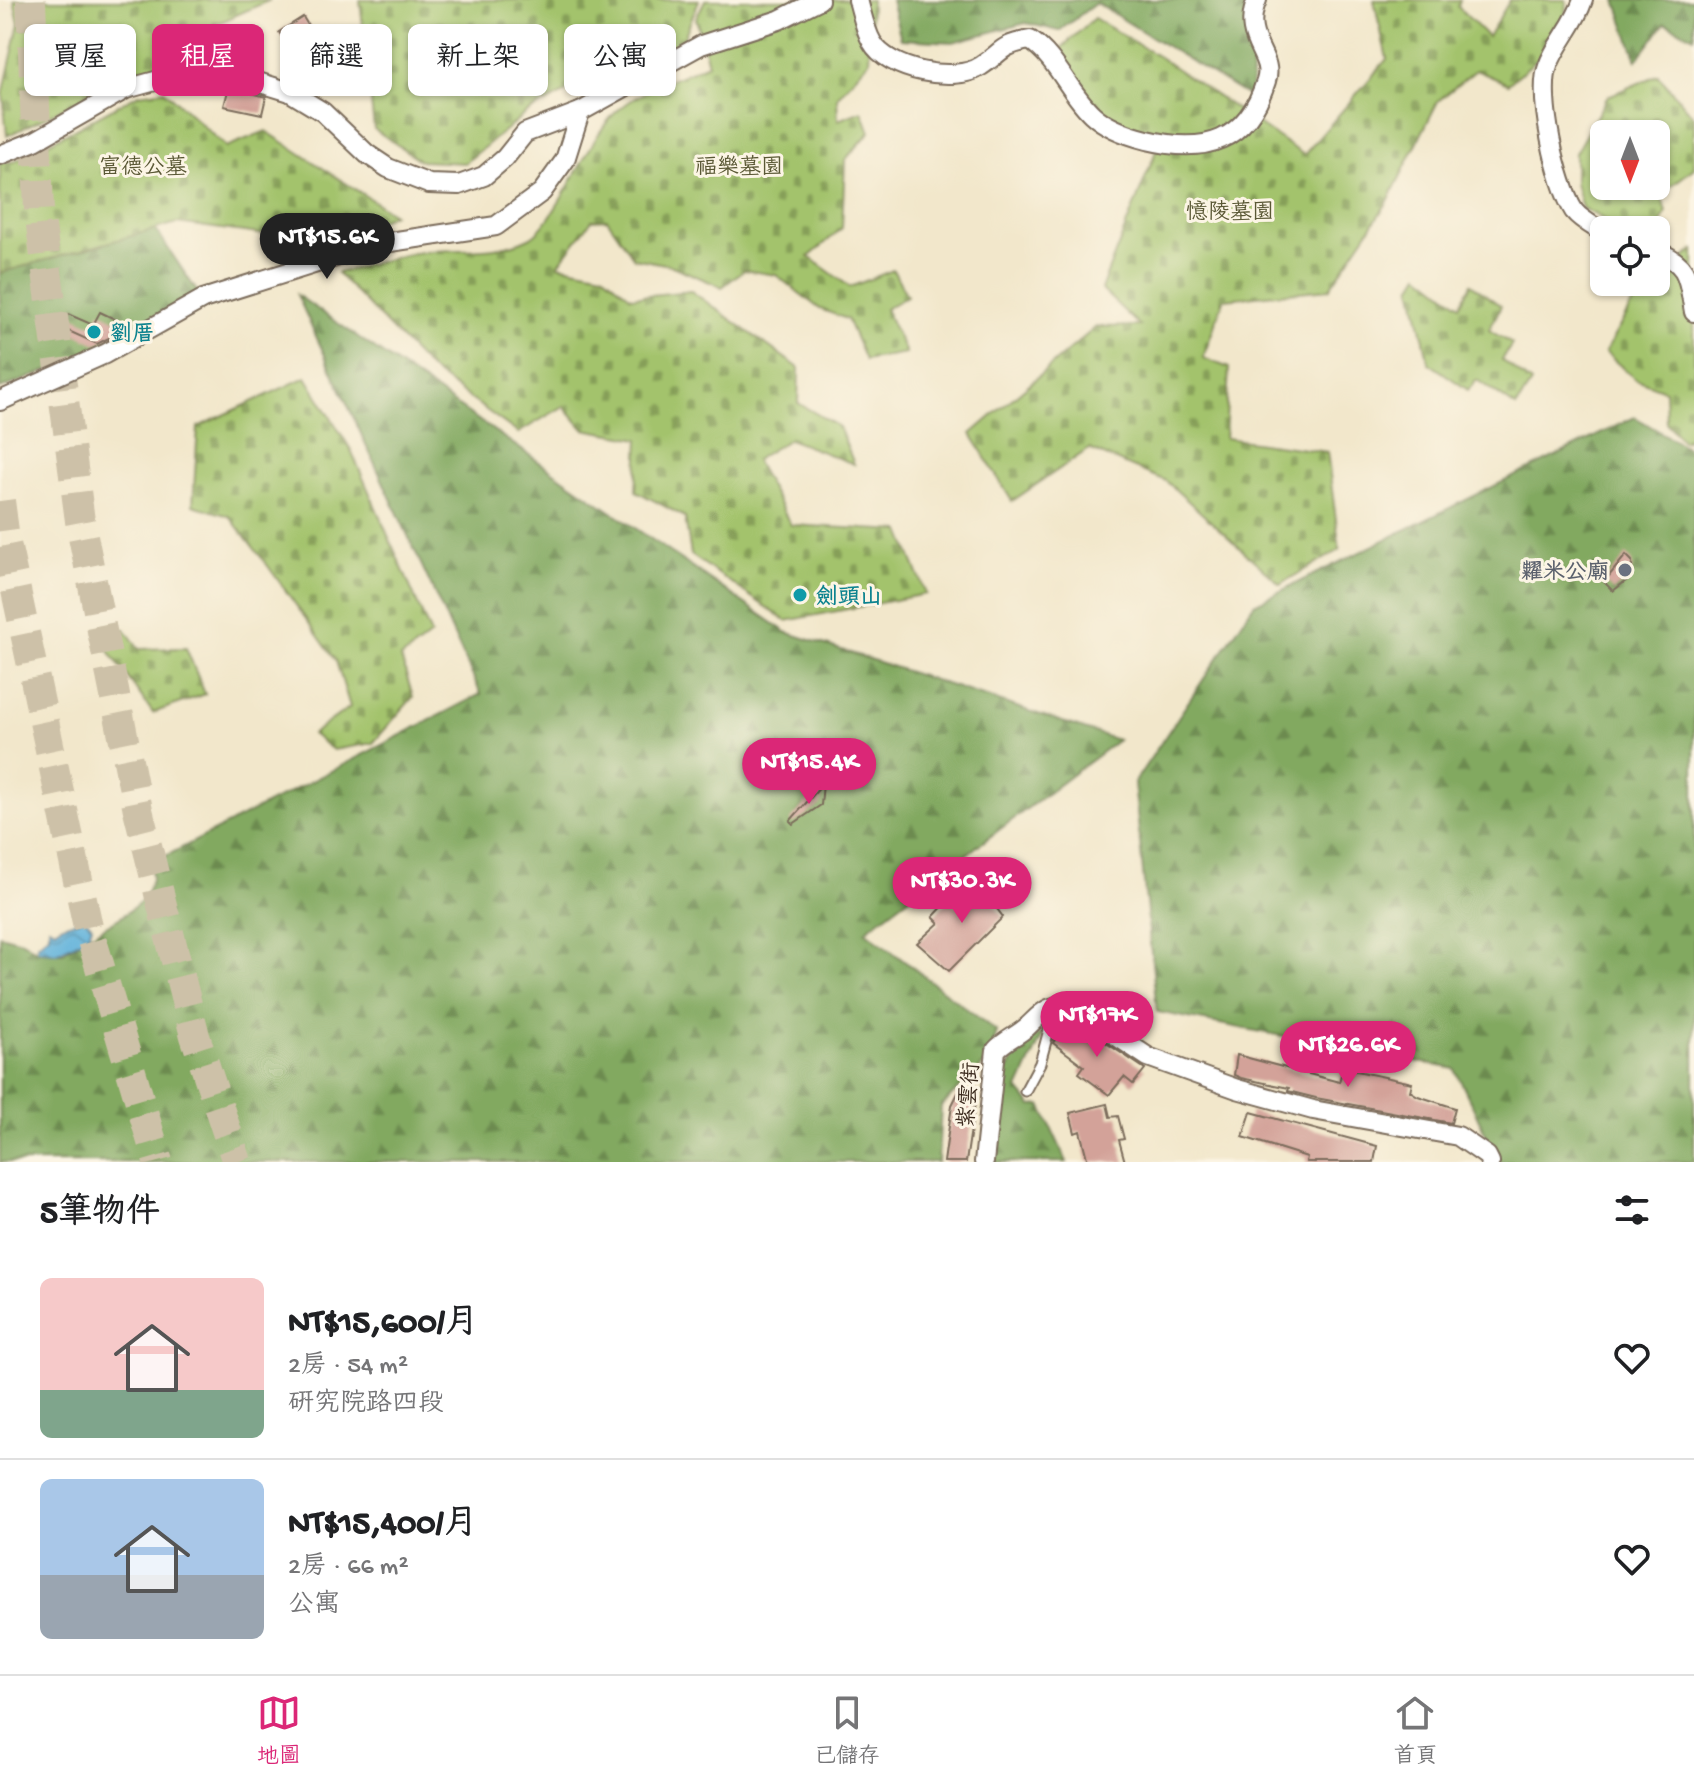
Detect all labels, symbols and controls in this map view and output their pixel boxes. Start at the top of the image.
chip: 買屋 [24,24,136,96]
chip: 租屋 [152,24,264,96]
chip: 篩選 [280,24,392,96]
chip: 新上架 [408,24,548,96]
chip: 公寓 [564,24,676,96]
north arrow [1590,120,1670,200]
map controls [1590,120,1670,296]
park label: 富德公墓 [99,154,187,182]
park label: 福樂墓園 [695,154,783,182]
park label: 憶陵墓園 [1186,199,1274,227]
pin: NT$15.6K [244,213,410,281]
button: locate [1590,216,1670,296]
text: NT$15.6K [278,223,376,254]
place label: 劉厝 [110,321,154,349]
marker: 劉厝 [85,323,103,341]
place label: 糶米公廟 [1521,559,1609,587]
marker: 糶米公廟 [1616,561,1634,579]
place label: 劍頭山 [816,584,882,612]
marker: 劍頭山 [791,586,809,604]
pin: NT$15.4K [726,738,892,806]
text: NT$15.4K [760,748,858,779]
pin: NT$30.3K [879,857,1045,925]
text: NT$30.3K [911,867,1013,898]
pin: NT$17K [1032,991,1162,1059]
text: NT$17K [1059,1001,1136,1032]
pin: NT$26.6K [1265,1021,1431,1089]
text: NT$26.6K [1298,1031,1398,1062]
street label: 紫雲街 [954,1061,987,1129]
icon: filters [1610,1188,1654,1232]
text: 5筆物件 [40,1195,160,1235]
text: NT$15,600/月 [288,1305,479,1345]
icon: home [104,1310,200,1406]
icon: heart [1610,1336,1654,1380]
text: 2房 · 54 m² [288,1352,408,1383]
text: 研究院路四段 [288,1390,444,1421]
text: NT$15,400/月 [288,1506,478,1546]
icon: home [104,1511,200,1607]
icon: heart [1610,1537,1654,1581]
text: 2房 · 66 m² [288,1553,409,1584]
text: 公寓 [288,1591,340,1622]
tab: 地圖 [257,1691,301,1771]
tab: 已儲存 [814,1691,880,1771]
tab: 首頁 [1393,1691,1437,1771]

